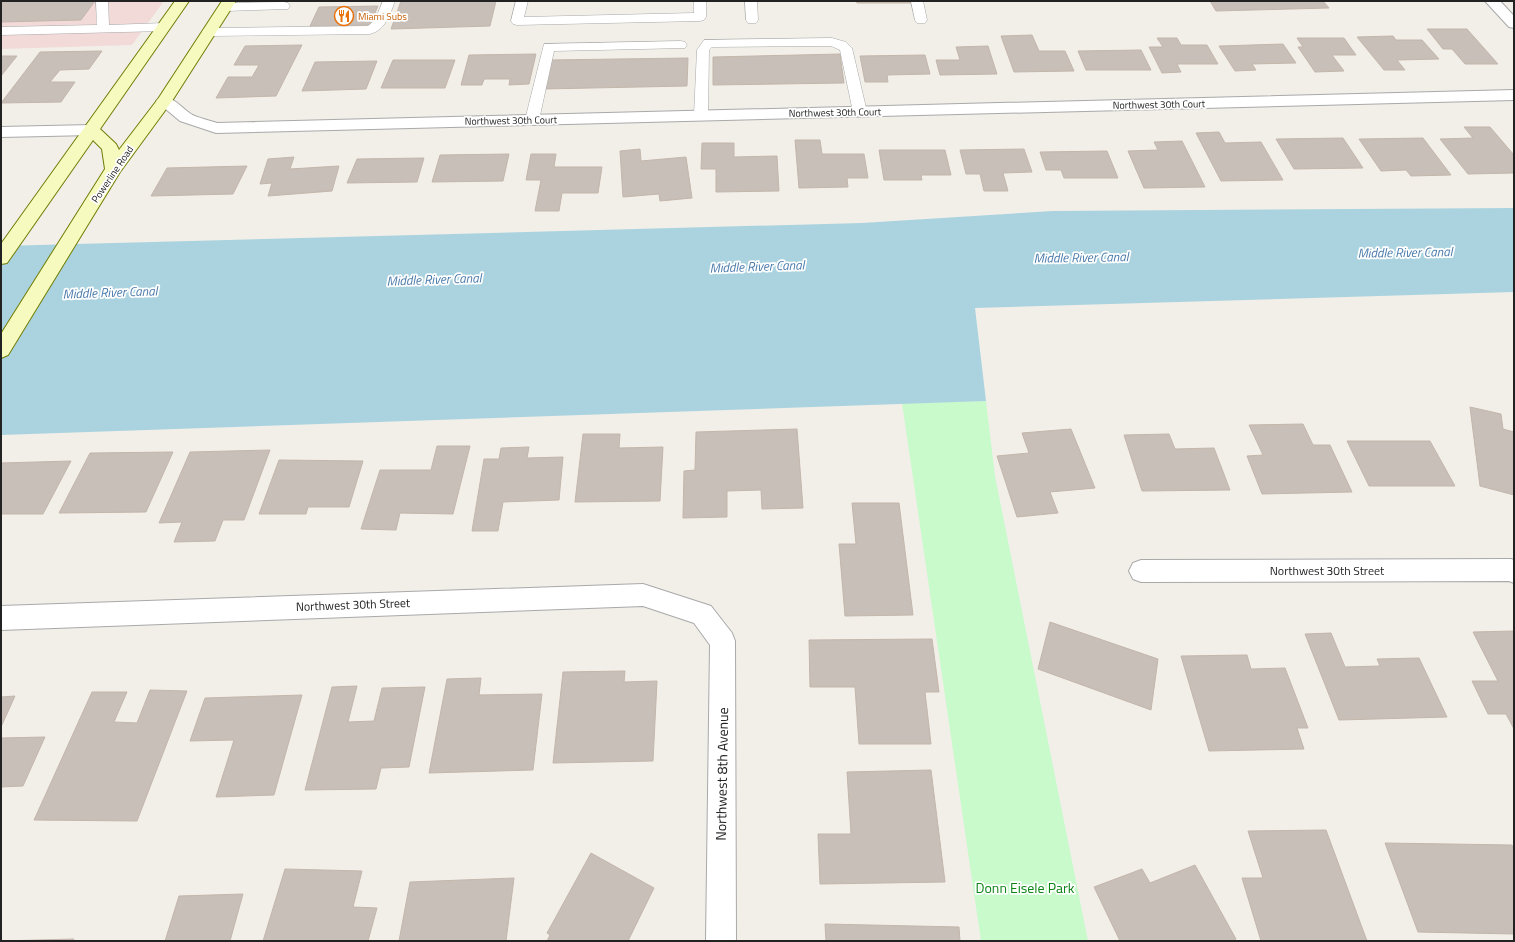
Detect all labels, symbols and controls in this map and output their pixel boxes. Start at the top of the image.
restaurant icon: Miami Subs [333,5,355,27]
place label: Miami Subs [358,9,407,24]
street label: Northwest 30th Court [1113,96,1206,113]
street label: Northwest 30th Court [789,104,882,121]
street label: Northwest 30th Court [465,112,558,129]
street label: Powerline Road [88,143,137,206]
water label: Middle River Canal [1357,241,1455,263]
water label: Middle River Canal [1033,246,1131,268]
water label: Middle River Canal [709,254,807,278]
water label: Middle River Canal [386,267,484,291]
water label: Middle River Canal [62,280,160,304]
street label: Northwest 30th Street [1270,561,1385,580]
street label: Northwest 30th Street [295,593,411,616]
street label: Northwest 8th Avenue [710,707,733,841]
park label: Donn Eisele Park [975,877,1075,898]

